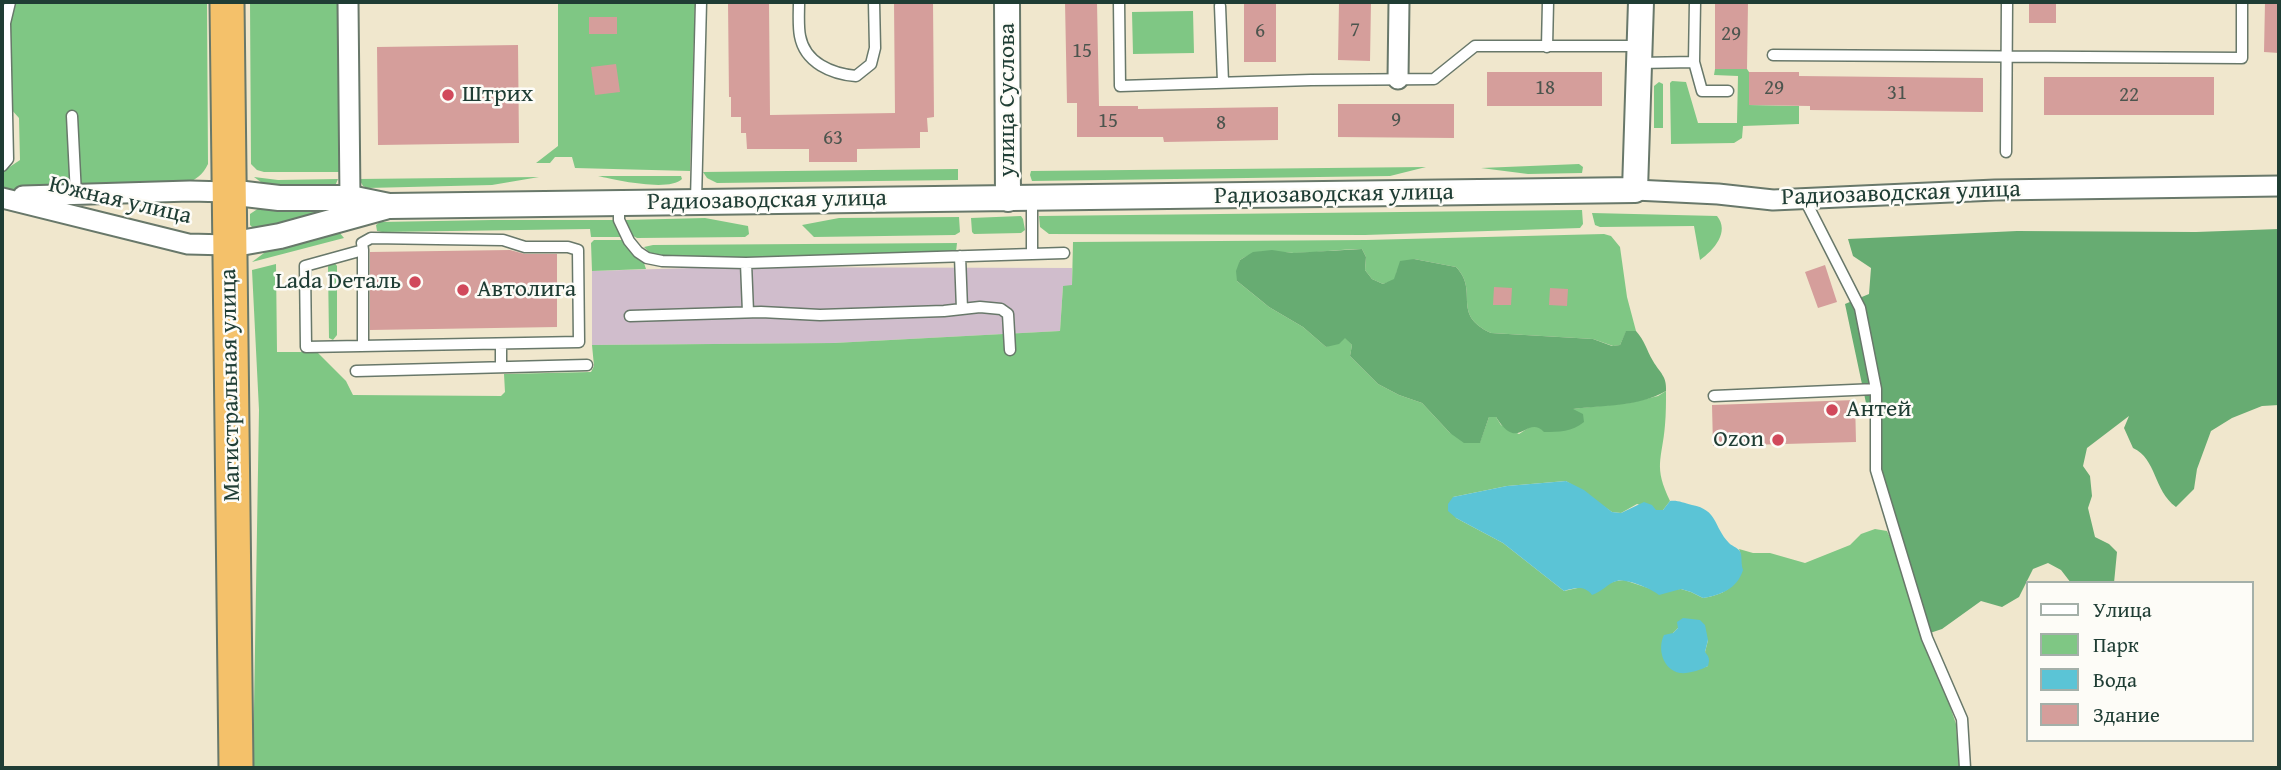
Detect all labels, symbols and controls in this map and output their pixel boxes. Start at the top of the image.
house number: 7 [1350,18,1360,44]
house number: 6 [1255,19,1265,45]
house number: 29 [1721,22,1741,48]
street label: улица Суслова [994,23,1022,177]
house number: 15 [1072,39,1092,65]
house number: 18 [1535,76,1555,102]
house number: 29 [1764,76,1784,102]
place label: Штрих [462,81,533,109]
house number: 31 [1887,81,1907,107]
house number: 22 [2119,83,2139,109]
marker: Штрих [440,87,456,103]
house number: 9 [1391,108,1401,134]
house number: 15 [1098,109,1118,135]
house number: 8 [1216,111,1226,137]
house number: 63 [823,126,843,152]
street label: Южная улица [46,171,194,231]
street label: Радиозаводская улица [1781,175,2021,213]
street label: Радиозаводская улица [1214,179,1454,211]
street label: Радиозаводская улица [647,185,887,217]
street label: Магистральная улица [215,268,247,502]
place label: Lada Dеталь [275,268,401,296]
marker: Lada Dеталь [407,274,423,290]
place label: Автолига [477,276,576,304]
marker: Автолига [455,282,471,298]
place label: Антей [1846,396,1912,424]
marker: Антей [1824,402,1840,418]
place label: Ozon [1713,426,1764,454]
marker: Ozon [1770,432,1786,448]
legend [2025,581,2253,742]
text: Улица [2093,594,2152,625]
text: Парк [2093,629,2139,660]
text: Вода [2093,664,2137,695]
text: Здание [2093,699,2160,730]

